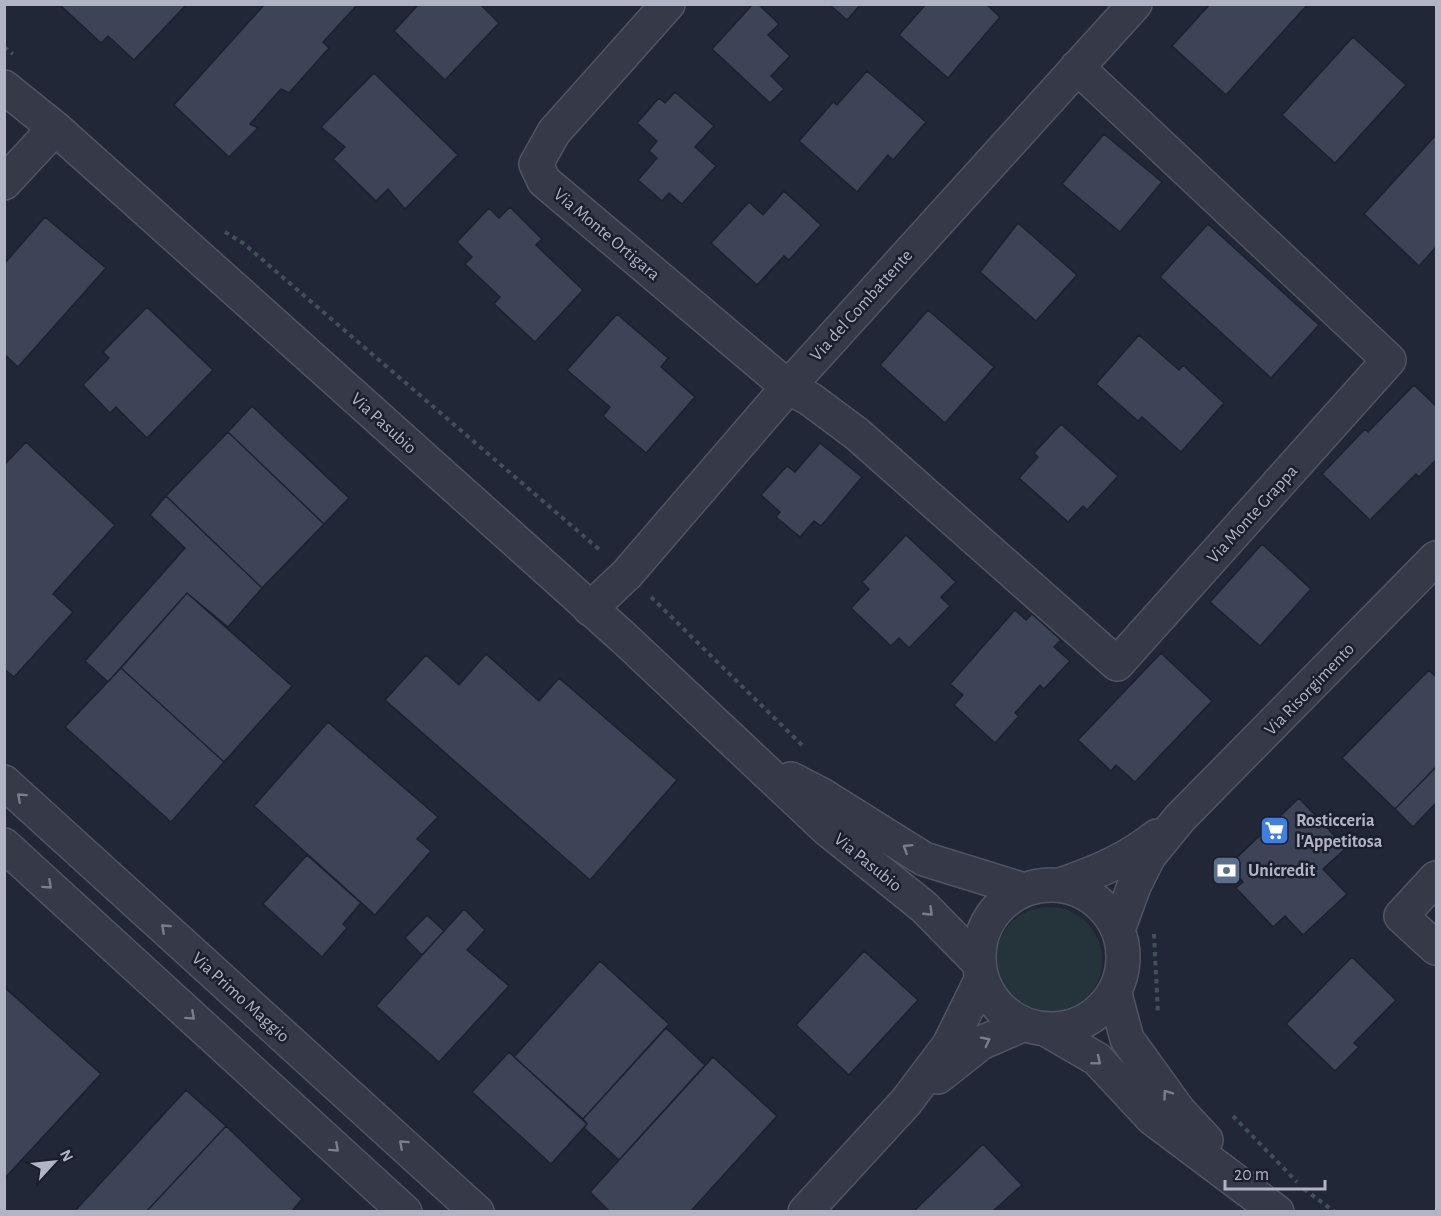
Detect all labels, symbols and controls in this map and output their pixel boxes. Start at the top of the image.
street label: Via Monte Ortigara [550,185,663,284]
street label: Via del Combattente [807,246,916,365]
street label: Via Pasubio [347,390,420,458]
street label: Via Monte Grappa [1204,462,1301,567]
street label: Via Risorgimento [1261,640,1358,739]
one-way arrow [17,793,28,804]
place label: Rosticceria l'Appetitosa [1296,812,1383,851]
supermarket icon: Rosticceria l'Appetitosa [1259,814,1291,846]
street label: Via Pasubio [830,830,905,895]
one-way arrow [903,844,913,856]
bank icon: Unicredit [1211,854,1243,886]
place label: Unicredit [1248,862,1315,880]
one-way arrow [41,878,51,889]
one-way arrow [922,905,933,916]
one-way arrow [162,924,172,935]
street label: Via Primo Maggio [188,949,293,1046]
one-way arrow [185,1009,195,1020]
one-way arrow [980,1037,990,1048]
one-way arrow [1090,1053,1101,1064]
one-way arrow [1164,1090,1175,1101]
north arrow [24,1132,84,1192]
one-way arrow [399,1140,410,1151]
one-way arrow [329,1141,339,1152]
text: N [57,1147,76,1164]
scale bar [1225,1153,1326,1191]
text: 20 m [1234,1166,1269,1184]

